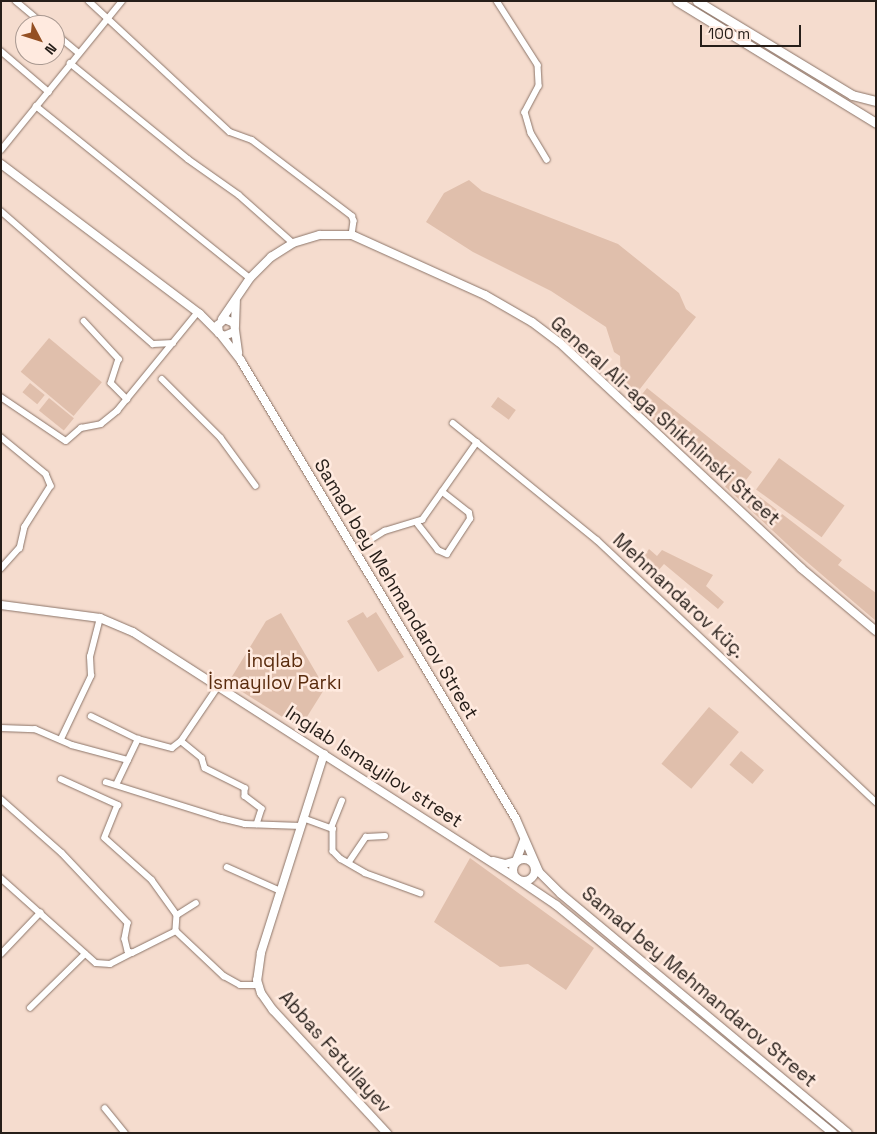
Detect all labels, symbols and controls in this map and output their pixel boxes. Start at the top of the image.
north arrow [15,15,65,65]
scale bar [702,15,803,47]
text: 100 m [708,24,750,43]
text: N [41,40,61,58]
street label: General Ali-aga Shikhlinski Street [545,312,785,530]
street label: Samad bey Mehmandarov Street [309,455,483,723]
street label: Mehmandarov küç. [608,529,750,663]
park label: İnqlab İsmayılov Parkı [208,650,342,694]
street label: Inglab Ismayilov street [281,701,467,833]
street label: Samad bey Mehmandarov Street [577,882,821,1092]
street label: Abbas Fətullayev [274,986,396,1118]

